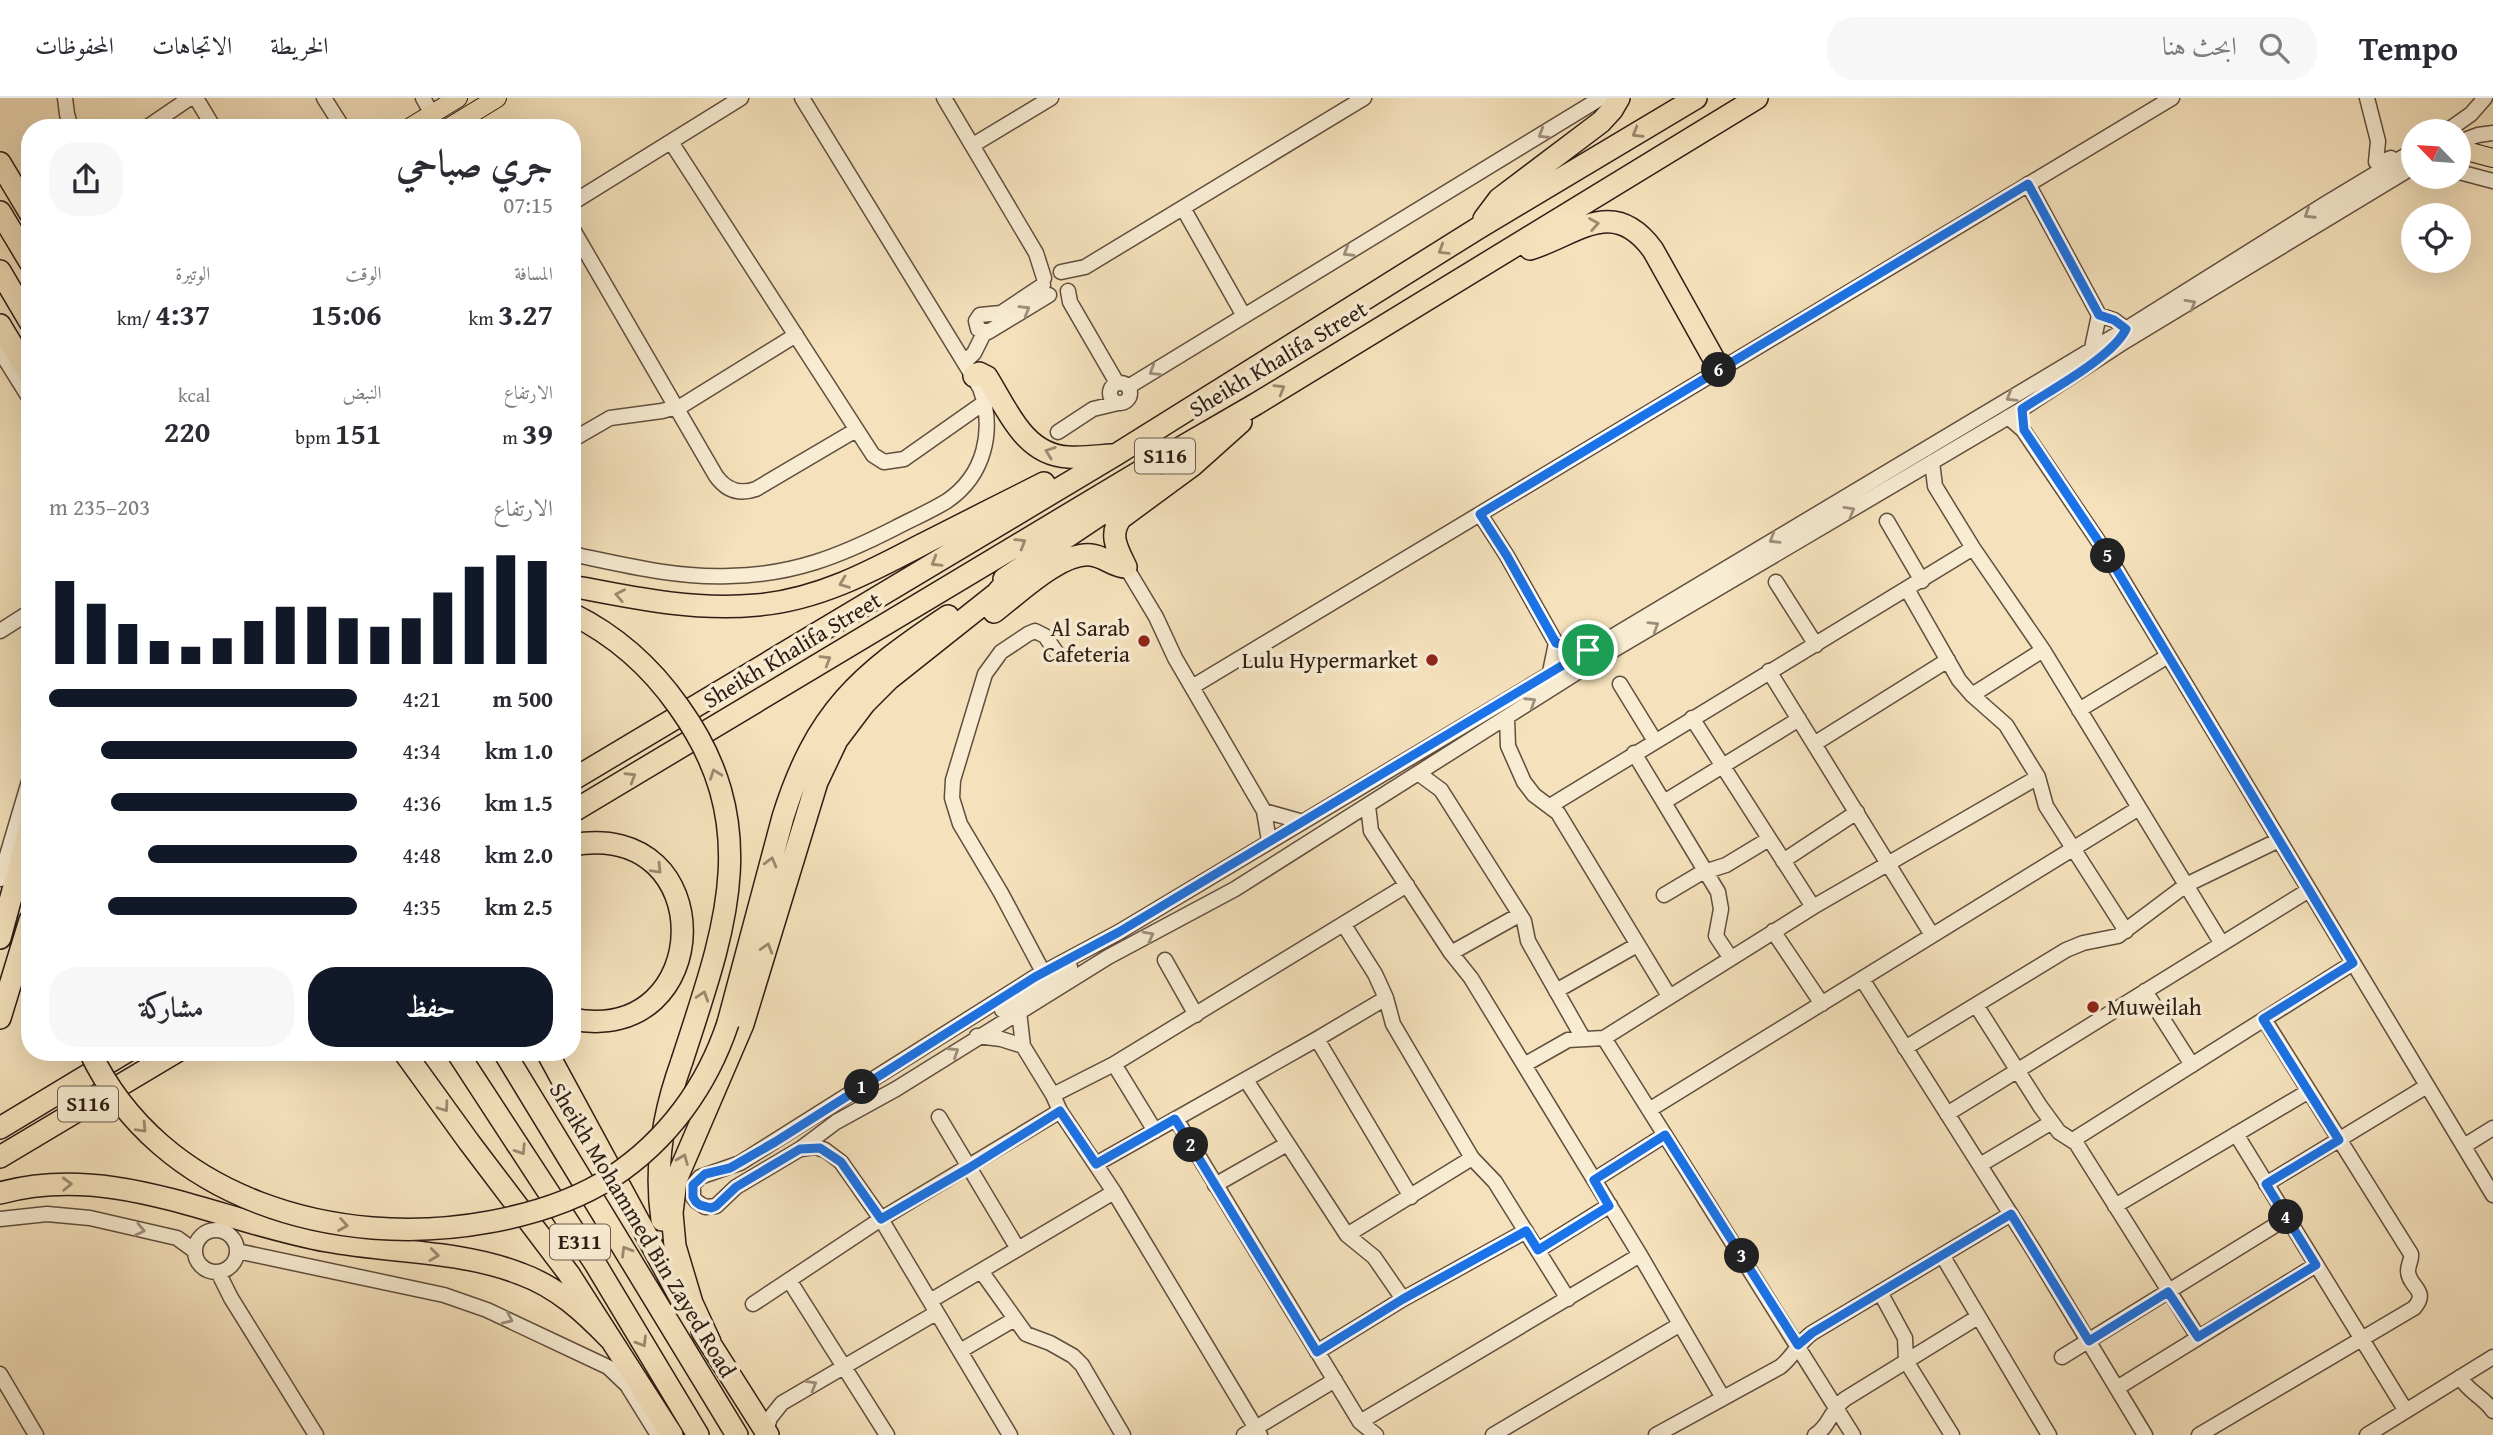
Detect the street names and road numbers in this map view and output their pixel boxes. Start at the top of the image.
street label: Sheikh Khalifa Street [1182,292,1373,425]
road number: S116 [1135,438,1195,474]
street label: Sheikh Khalifa Street [696,583,887,716]
street label: Sheikh Mohammed Bin Zayed Road [542,1076,745,1384]
road number: S116 [58,1086,118,1122]
road number: E311 [550,1224,610,1260]

